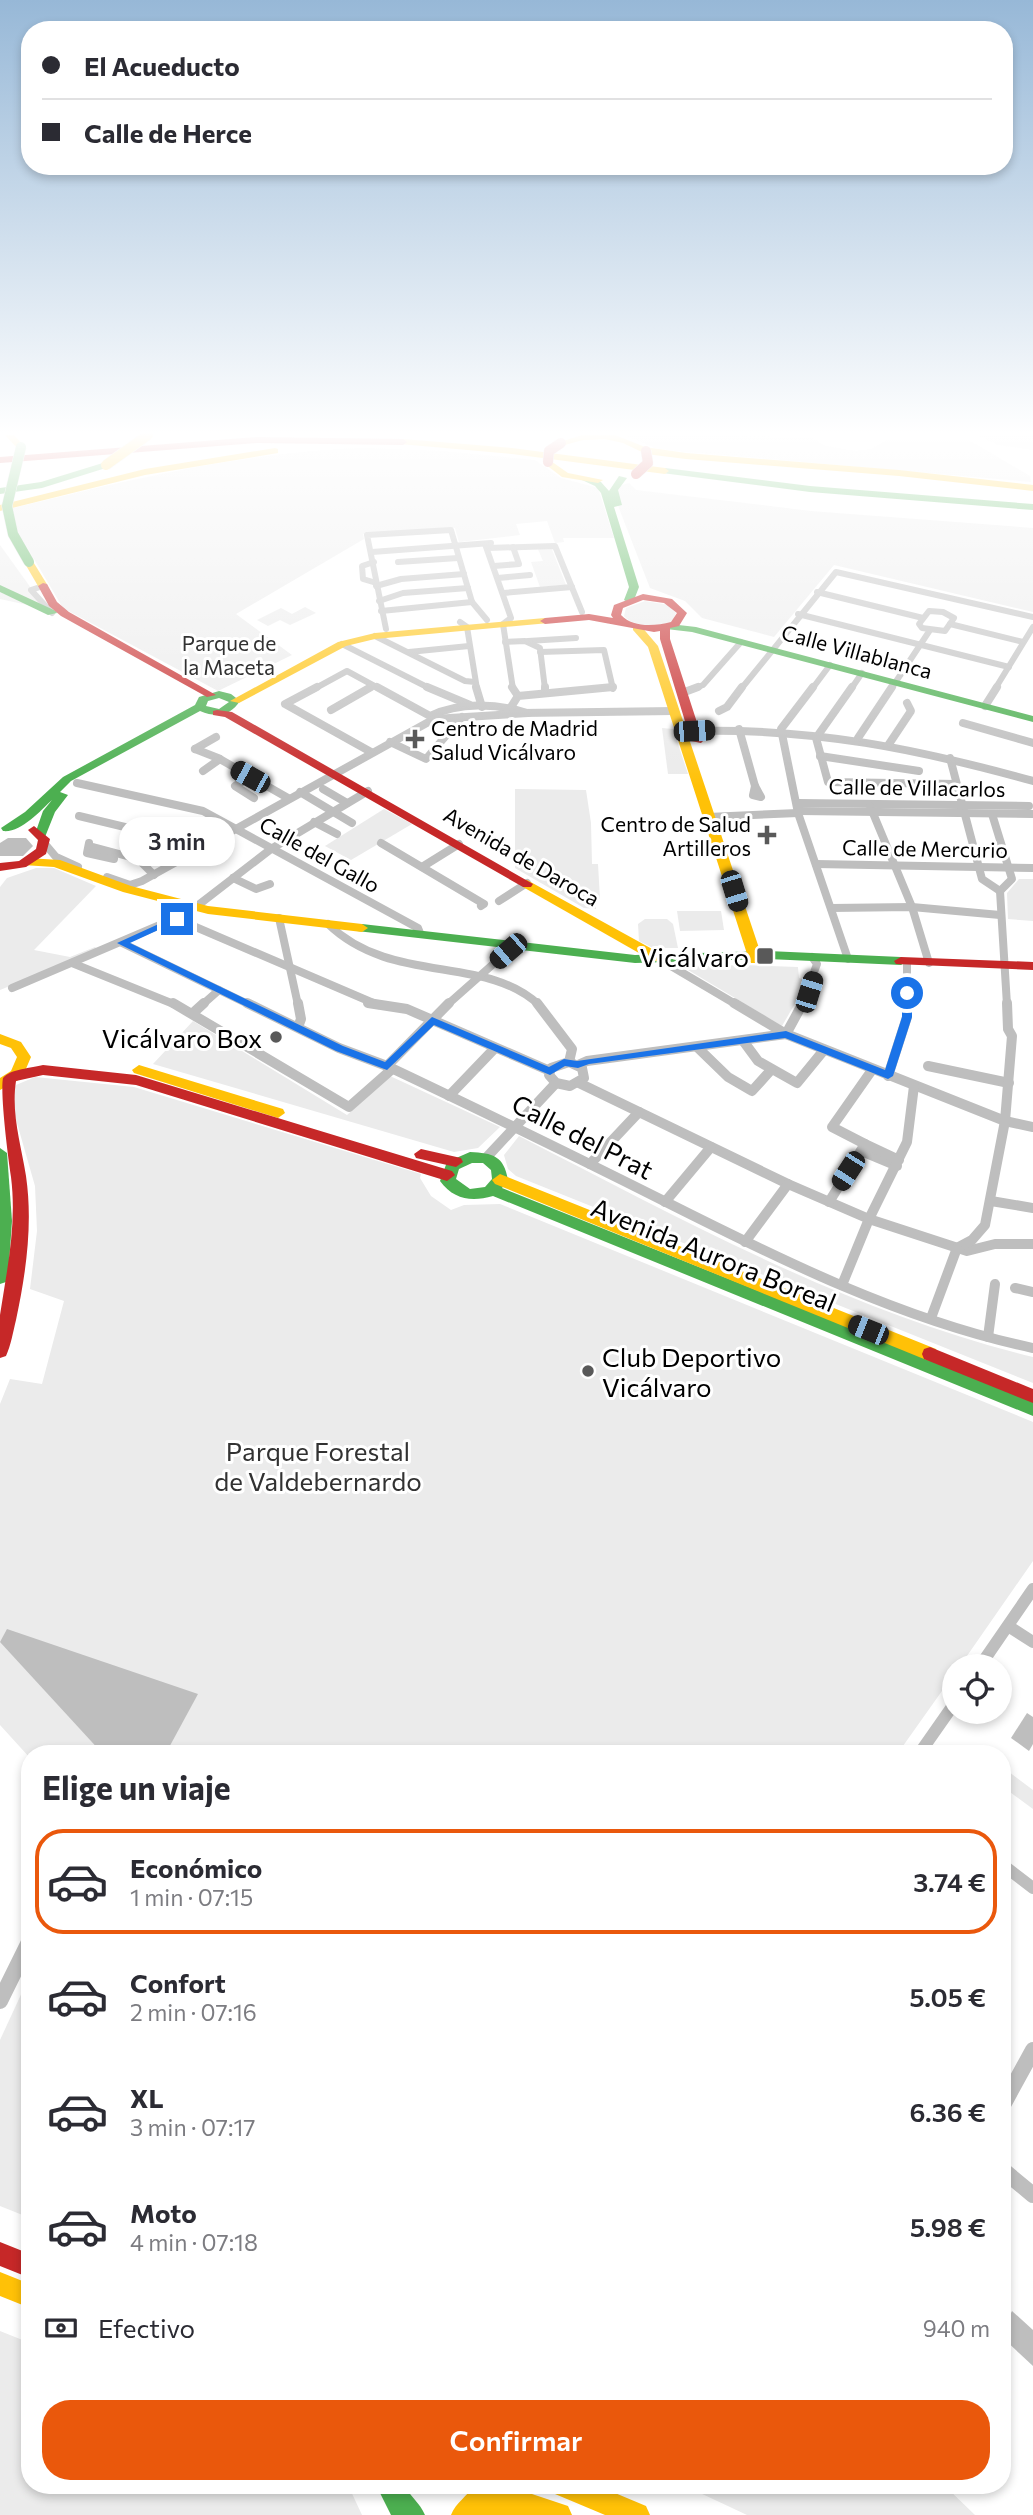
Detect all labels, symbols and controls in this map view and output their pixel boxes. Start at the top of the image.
text: El Acueducto [84,50,240,81]
text: Calle de Herce [84,117,252,148]
street label: Calle Villablanca [779,619,935,683]
park label: Parque de la Maceta [182,630,276,679]
place label: Centro de Madrid Salud Vicálvaro [431,715,598,764]
car [673,719,716,743]
marker: Centro de Madrid Salud Vicálvaro [405,729,425,749]
car [227,758,274,796]
street label: Calle de Villacarlos [828,773,1006,801]
street label: Avenida de Daroca [440,801,604,911]
street label: Calle del Gallo [256,811,384,897]
place label: Centro de Salud Artilleros [601,811,751,860]
callout: 3 min [119,818,235,866]
marker: Centro de Salud Artilleros [757,825,777,845]
text: 3 min [148,827,206,855]
street label: Calle de Mercurio [842,834,1008,862]
car [718,868,751,914]
route end [161,903,193,935]
car [486,929,531,973]
place label: Vicálvaro [639,941,749,972]
marker: Vicálvaro [755,946,775,966]
car [793,969,826,1015]
route start [891,977,923,1009]
place label: Vicálvaro Box [102,1022,262,1053]
marker: Vicálvaro Box [268,1029,284,1045]
street label: Calle del Prat [507,1087,659,1185]
car [828,1148,869,1194]
street label: Avenida Aurora Boreal [587,1191,841,1317]
car [845,1312,892,1348]
place label: Club Deportivo Vicálvaro [602,1341,781,1402]
marker: Club Deportivo Vicálvaro [580,1363,596,1379]
park label: Parque Forestal de Valdebernardo [214,1435,422,1496]
map controls [942,1654,1012,1724]
button: locate [942,1654,1012,1724]
text: Elige un viaje [42,1767,231,1807]
icon: car [46,1850,109,1913]
text: Económico [130,1852,262,1883]
text: 3.74 € [913,1866,986,1897]
text: 1 min · 07:15 [130,1883,253,1911]
icon: car [46,1965,109,2028]
text: Confort [130,1967,226,1998]
text: 5.05 € [910,1981,986,2012]
text: 2 min · 07:16 [130,1998,257,2026]
icon: car [46,2080,109,2143]
text: XL [130,2082,164,2113]
text: 6.36 € [910,2096,986,2127]
text: 3 min · 07:17 [130,2113,255,2141]
icon: car [46,2195,109,2258]
text: Moto [130,2197,197,2228]
text: 5.98 € [910,2211,986,2242]
text: 4 min · 07:18 [130,2228,258,2256]
icon: cash [42,2309,80,2347]
text: Efectivo [98,2312,195,2343]
text: 940 m [923,2314,990,2342]
button: Confirmar [42,2400,990,2480]

